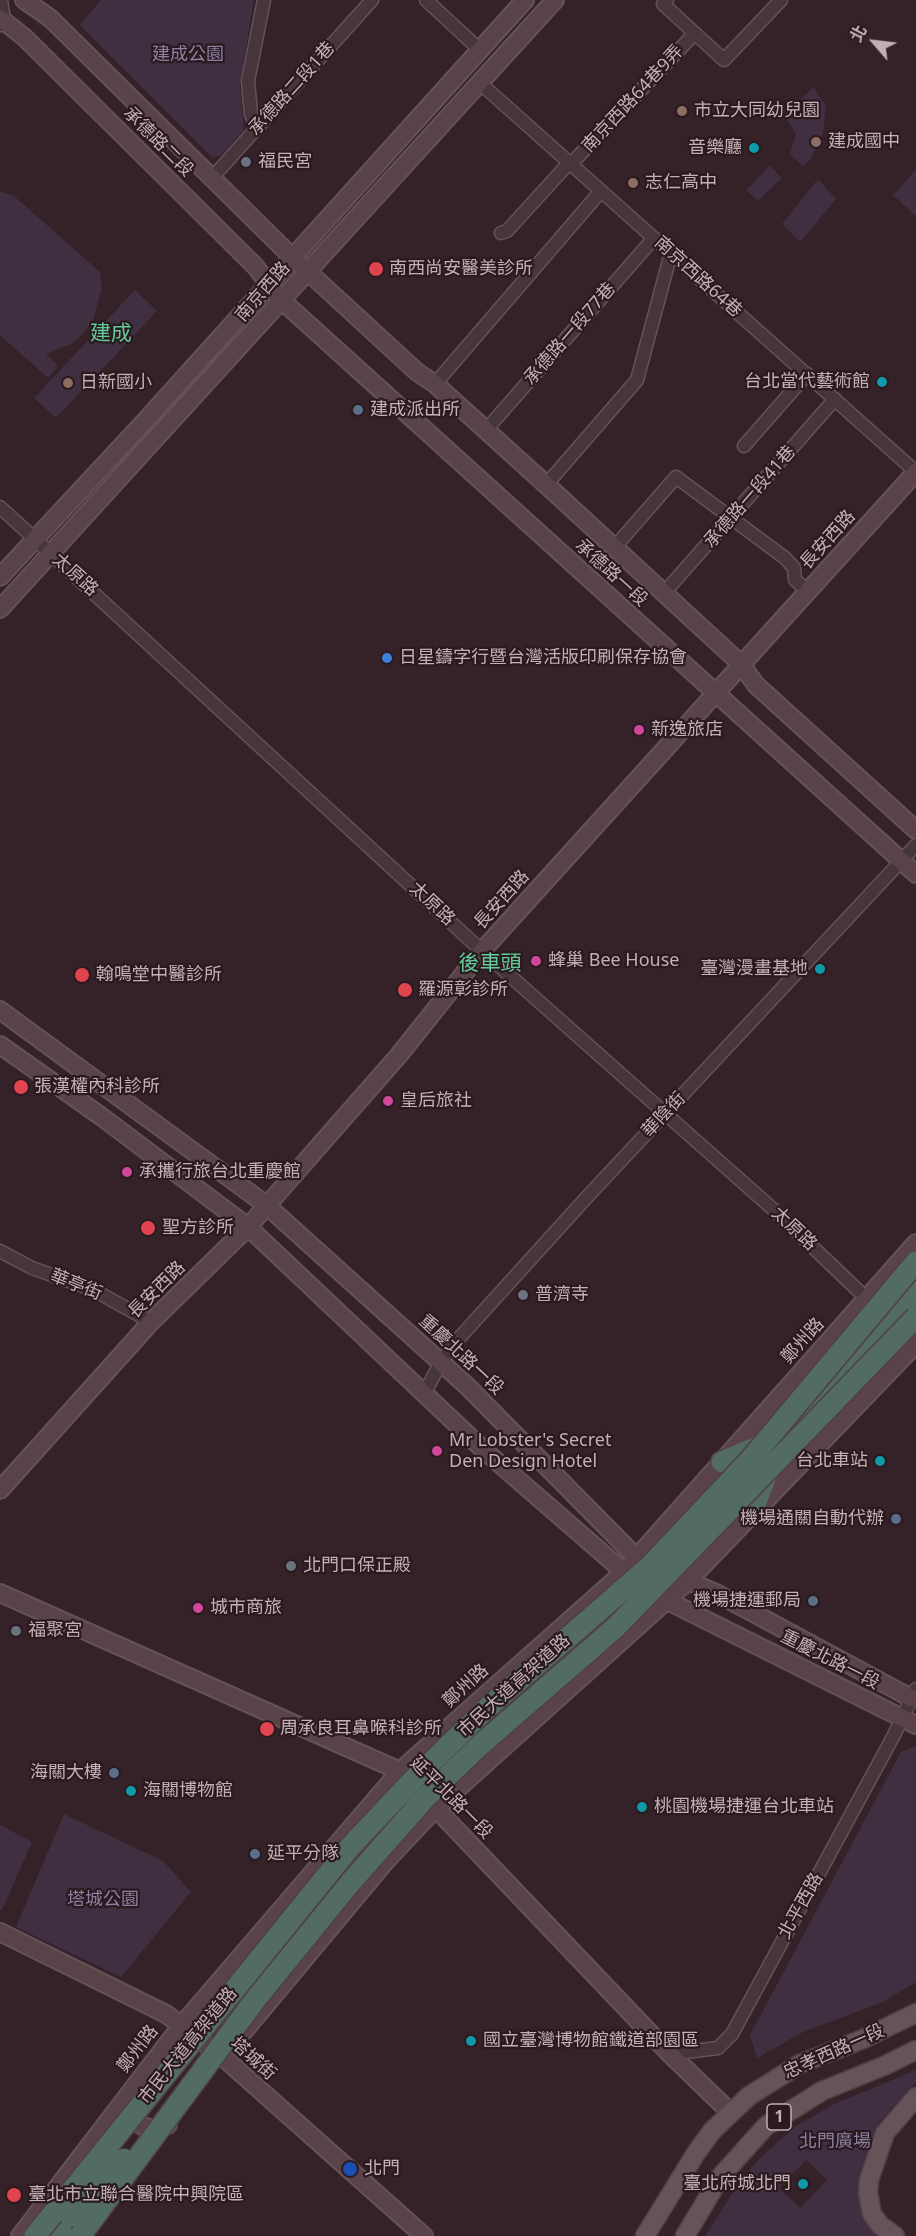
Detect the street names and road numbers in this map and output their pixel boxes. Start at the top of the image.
street label: 承德路二段1巷 [244,38,340,140]
street label: 南京西路64巷9弄 [578,41,688,157]
street label: 承德路二段 [119,103,197,181]
street label: 南京西路64巷 [650,232,746,322]
street label: 南京西路 [231,258,295,326]
street label: 承德路一段77巷 [520,278,620,390]
street label: 承德路一段41巷 [700,441,800,553]
street label: 長安西路 [796,506,860,574]
street label: 承德路一段 [570,535,652,611]
street label: 太原路 [48,549,102,601]
street label: 長安西路 [470,866,534,934]
street label: 太原路 [405,878,459,930]
street label: 華陰街 [638,1088,690,1142]
street label: 太原路 [767,1203,821,1255]
street label: 長安西路 [124,1257,190,1323]
street label: 華亭街 [47,1265,105,1305]
street label: 重慶北路一段 [414,1310,508,1400]
street label: 鄭州路 [777,1314,829,1368]
street label: 重慶北路一段 [777,1626,883,1694]
street label: 市民大道高架道路 [453,1630,575,1742]
street label: 鄭州路 [439,1660,493,1712]
street label: 延平北路一段 [405,1752,497,1844]
street label: 北平西路 [774,1869,828,1943]
street label: 市民大道高架道路 [134,1983,242,2109]
street label: 忠孝西路一段 [780,2020,888,2084]
street label: 鄭州路 [113,2021,163,2077]
street label: 塔城街 [226,2033,280,2085]
road number: 1 [767,2104,791,2130]

